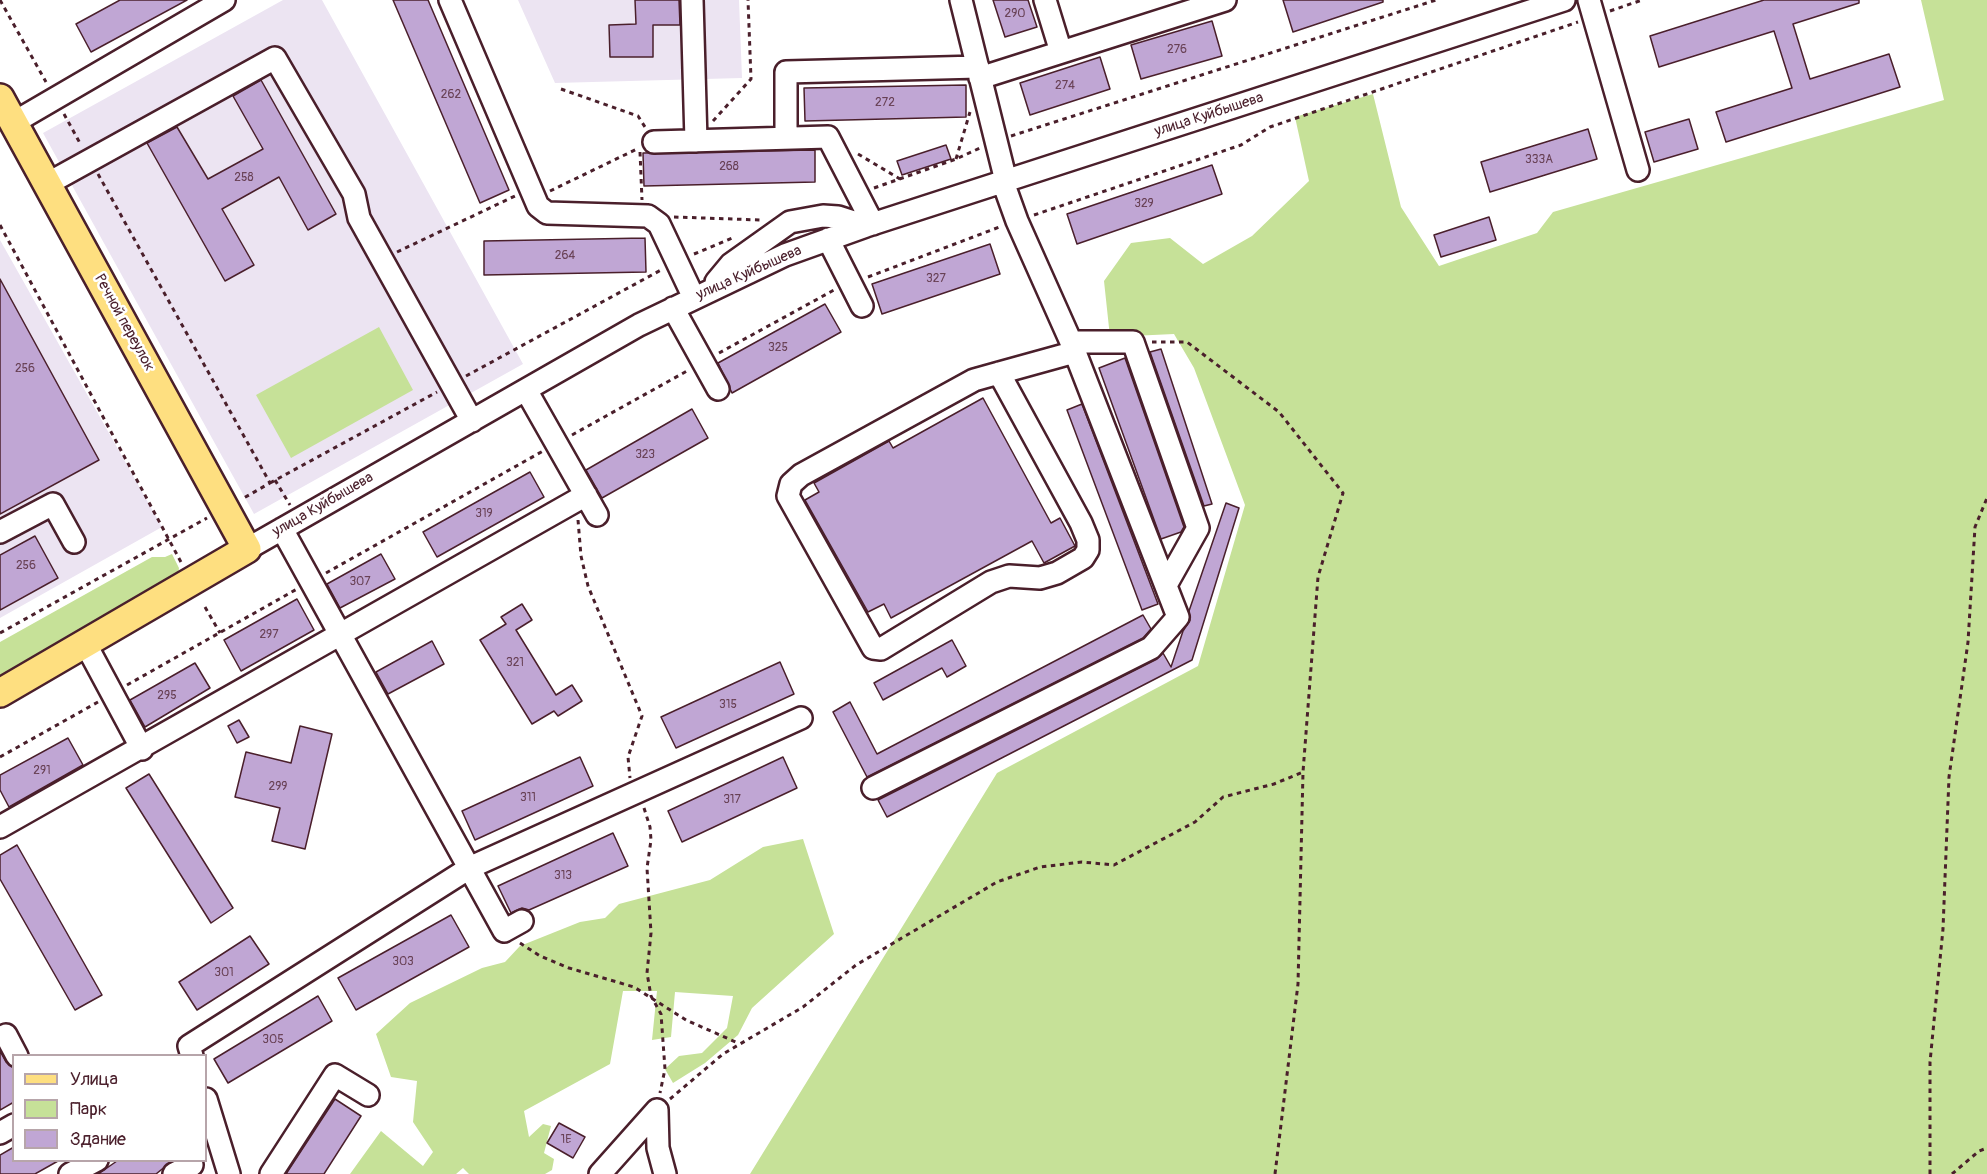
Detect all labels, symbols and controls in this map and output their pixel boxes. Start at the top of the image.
house number: 290 [1004,7,1026,21]
house number: 276 [1167,43,1187,57]
house number: 274 [1055,79,1075,93]
house number: 262 [441,88,461,102]
street label: улица Куйбышева [1152,89,1266,141]
house number: 272 [875,96,895,110]
house number: 333А [1525,153,1553,167]
house number: 268 [719,160,739,174]
house number: 258 [234,171,254,185]
house number: 329 [1134,197,1154,211]
street label: улица Куйбышева [694,242,804,304]
house number: 264 [555,249,575,263]
street label: Речной переулок [90,271,158,375]
house number: 327 [926,272,946,286]
house number: 325 [768,341,788,355]
house number: 256 [15,362,35,376]
house number: 323 [635,448,655,462]
street label: улица Куйбышева [269,469,377,541]
house number: 319 [475,507,493,521]
house number: 256 [16,559,36,573]
house number: 307 [349,575,371,589]
house number: 297 [259,628,279,642]
house number: 321 [506,656,524,670]
house number: 295 [157,689,177,703]
house number: 315 [719,698,737,712]
house number: 291 [33,764,51,778]
house number: 299 [268,780,288,794]
house number: 311 [520,791,536,805]
house number: 317 [723,793,741,807]
house number: 313 [554,869,572,883]
house number: 303 [392,955,414,969]
house number: 301 [214,966,234,980]
house number: 305 [262,1033,284,1047]
legend [12,1054,207,1162]
text: Улица [70,1068,118,1091]
text: Парк [70,1098,107,1121]
text: Здание [70,1128,126,1151]
house number: 1Е [561,1133,571,1147]

